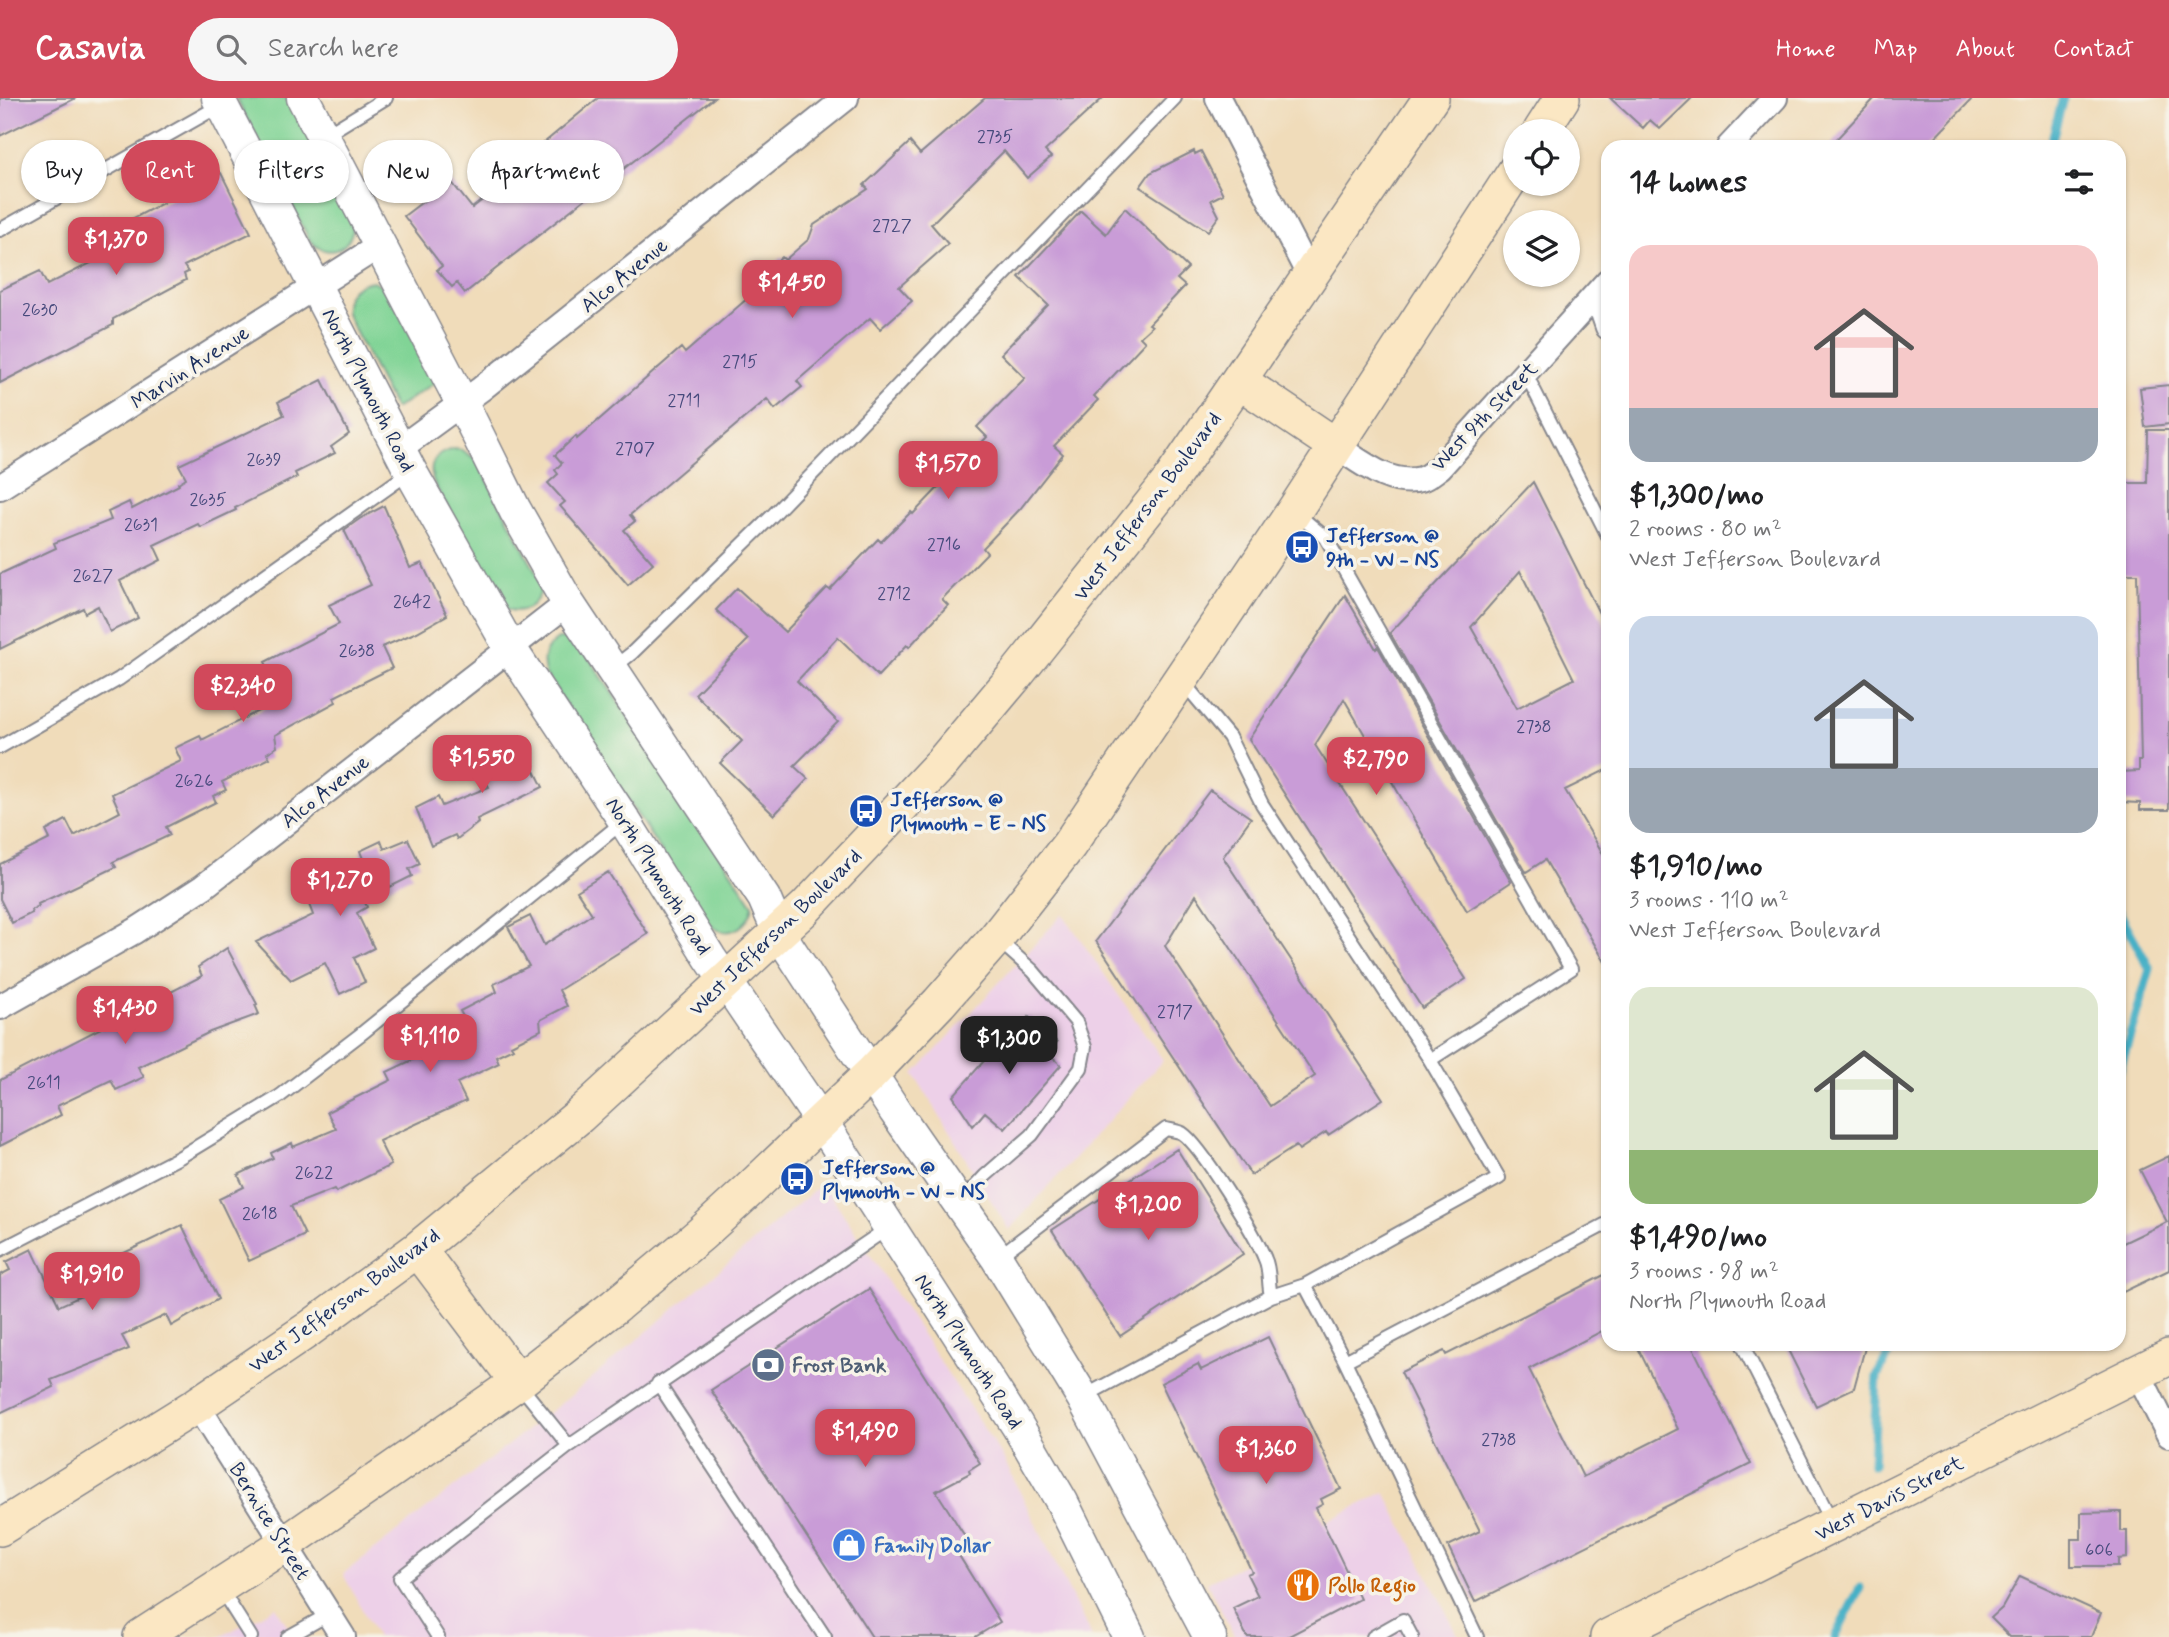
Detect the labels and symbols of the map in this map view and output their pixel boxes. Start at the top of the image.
house number: 2735 [977,125,1013,149]
house number: 2727 [872,214,912,238]
pin: $1,370 [59,218,173,277]
street label: Alco Avenue [575,232,674,320]
pin: $1,450 [735,260,849,320]
house number: 2630 [22,298,58,322]
street label: North Plymouth Road [315,304,421,477]
street label: Marvin Avenue [126,319,255,417]
house number: 2715 [722,350,758,374]
street label: West 9th Street [1425,355,1545,478]
house number: 2711 [668,389,700,413]
street label: West Jefferson Boulevard [1067,406,1228,607]
house number: 2707 [615,437,655,461]
pin: $1,570 [891,442,1005,501]
house number: 2639 [247,448,282,472]
house number: 2635 [190,488,227,512]
house number: 2631 [124,513,158,537]
place label: Jefferson @ 9th - W - NS [1326,522,1440,574]
bus stop icon: Jefferson @ 9th - W - NS [1283,528,1321,566]
house number: 2716 [927,533,961,557]
house number: 2627 [73,564,113,588]
house number: 2712 [877,582,911,606]
house number: 2642 [393,590,431,614]
house number: 2638 [339,639,375,663]
pin: $2,340 [186,664,300,724]
house number: 2738 [1516,715,1552,739]
pin: $1,550 [425,736,539,795]
pin: $2,790 [1319,738,1433,797]
street label: Alco Avenue [276,748,376,835]
house number: 2626 [175,769,213,793]
place label: Jefferson @ Plymouth - E - NS [890,786,1047,838]
bus stop icon: Jefferson @ Plymouth - E - NS [847,792,885,830]
street label: North Plymouth Road [599,793,718,960]
street label: West Jefferson Boulevard [683,843,868,1023]
pin: $1,270 [283,858,397,918]
pin: $1,430 [68,986,182,1046]
house number: 2717 [1157,1000,1193,1024]
pin: $1,110 [373,1014,487,1074]
pin: $1,300 [952,1016,1066,1076]
house number: 2611 [27,1071,61,1095]
place label: Jefferson @ Plymouth - W - NS [822,1154,986,1206]
bus stop icon: Jefferson @ Plymouth - W - NS [778,1160,816,1198]
house number: 2622 [295,1161,333,1185]
pin: $1,200 [1091,1182,1205,1242]
house number: 2618 [242,1202,278,1226]
street label: West Jefferson Boulevard [243,1222,446,1380]
pin: $1,910 [35,1252,149,1312]
street label: North Plymouth Road [907,1268,1029,1435]
bank icon: Frost Bank [749,1346,787,1384]
place label: Frost Bank [792,1352,887,1380]
pin: $1,490 [808,1410,922,1469]
pin: $1,360 [1209,1426,1323,1486]
house number: 2738 [1481,1428,1517,1452]
street label: West Davis Street [1810,1449,1969,1548]
street label: Bernice Street [222,1457,317,1586]
shop icon: Family Dollar [830,1526,868,1564]
place label: Family Dollar [874,1532,992,1560]
house number: 606 [2085,1538,2113,1562]
restaurant icon: Pollo Regio [1284,1566,1322,1604]
place label: Pollo Regio [1328,1572,1416,1602]

